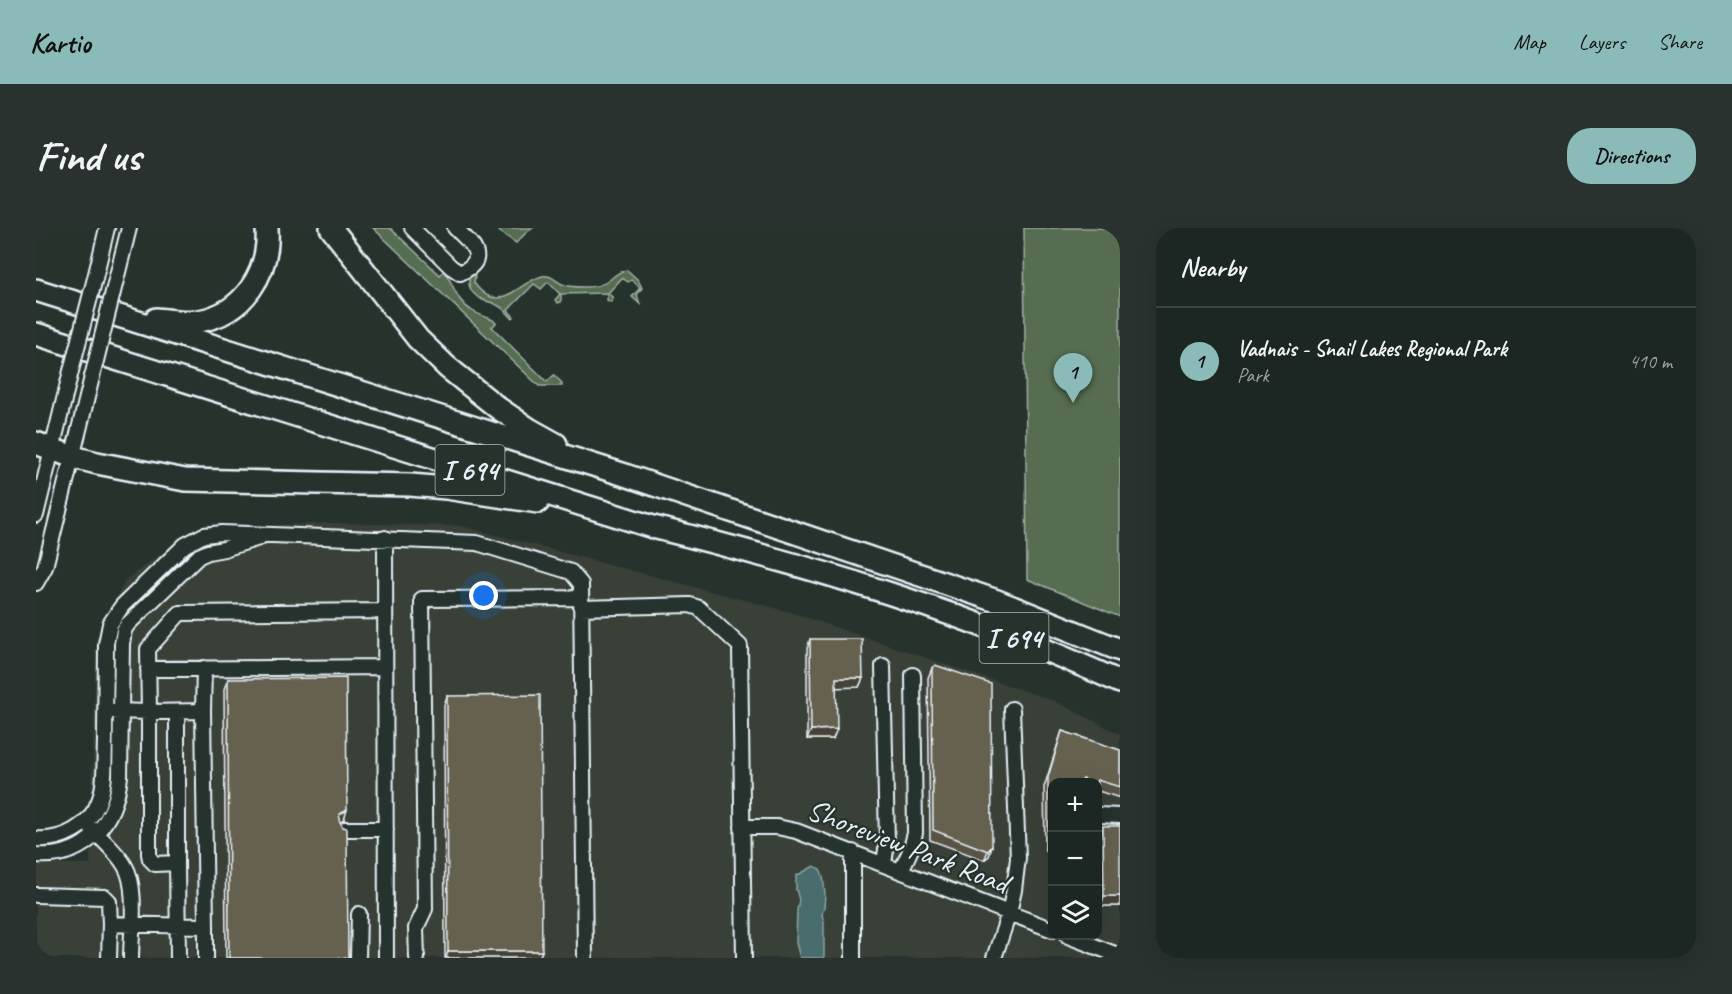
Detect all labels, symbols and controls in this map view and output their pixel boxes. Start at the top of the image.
text: Kartio [30,25,91,60]
text: Map [1513,29,1546,55]
text: Layers [1579,29,1625,55]
text: Share [1658,29,1702,55]
button: Directions [1567,128,1696,184]
text: Find us [36,130,141,183]
text: Nearby [1180,251,1245,284]
text: Vadnais - Snail Lakes Regional Park [1237,335,1507,363]
text: 1 [1195,349,1204,374]
text: 410 m [1629,349,1672,374]
pin: 1 [1054,354,1092,403]
text: Park [1237,363,1269,388]
road number: I 694 [436,445,504,495]
your location [469,581,498,610]
road number: I 694 [980,613,1048,663]
map controls [1048,778,1102,940]
button: + [1048,778,1102,832]
street label: Shoreview Park Road [802,790,1018,903]
button: − [1048,832,1102,886]
button: layers [1048,886,1102,940]

